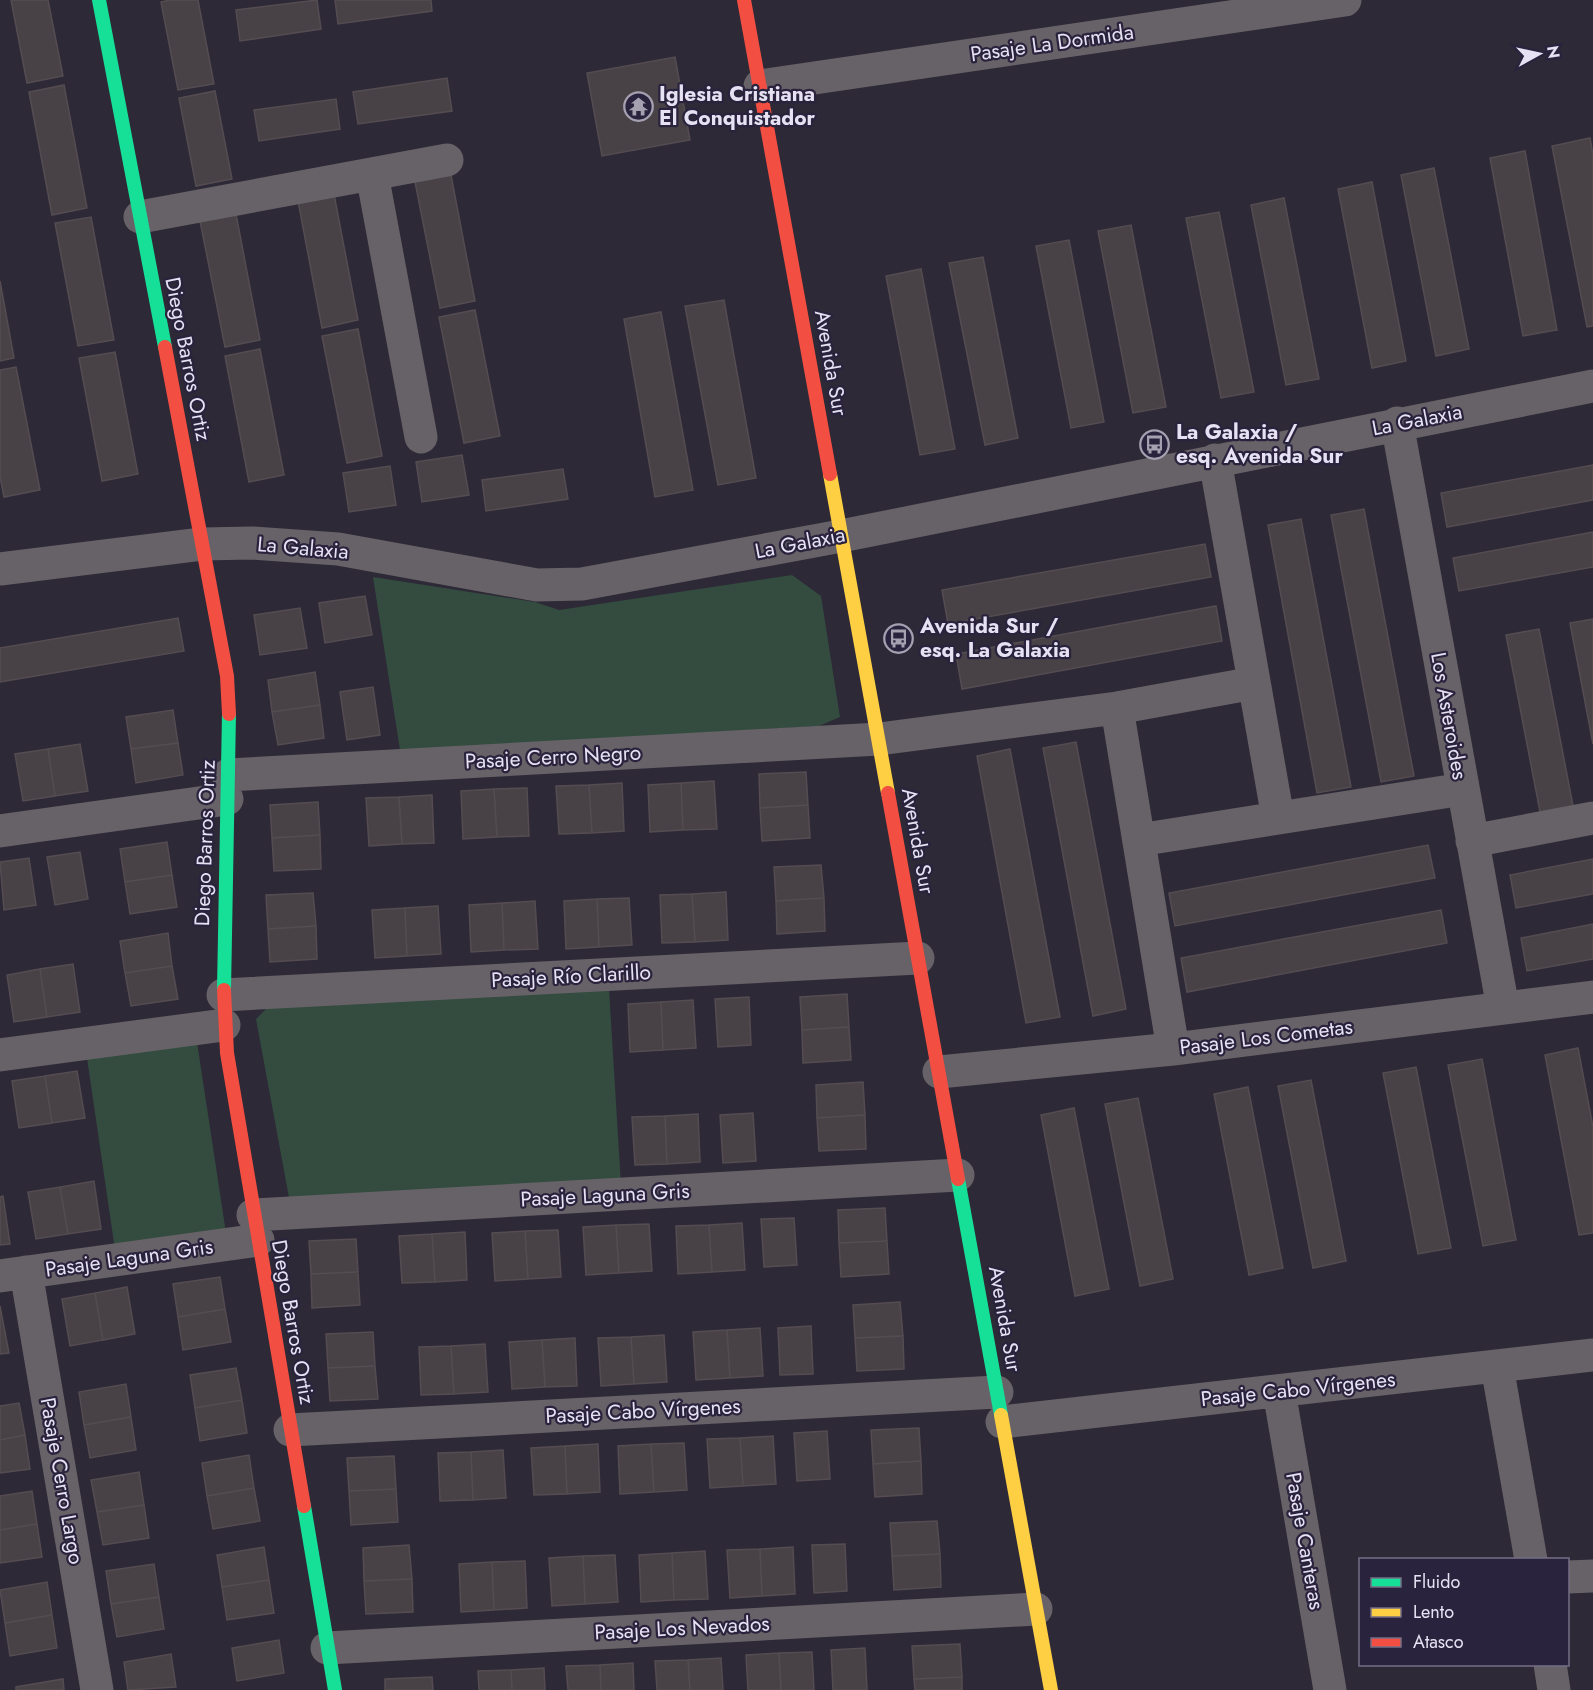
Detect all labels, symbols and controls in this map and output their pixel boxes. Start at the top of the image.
street label: Pasaje La Dormida [968,17,1136,69]
north arrow [1509,24,1569,84]
text: N [1541,44,1566,60]
place label: Iglesia Cristiana El Conquistador [659,79,816,133]
temple icon: Iglesia Cristiana El Conquistador [622,90,654,122]
street label: Diego Barros Ortiz [157,274,219,444]
street label: Avenida Sur [807,308,855,419]
street label: La Galaxia [1369,397,1465,443]
place label: La Galaxia / esq. Avenida Sur [1176,417,1343,471]
bus stop icon: La Galaxia / esq. Avenida Sur [1139,428,1171,460]
street label: La Galaxia [752,520,848,566]
street label: La Galaxia [256,529,350,567]
place label: Avenida Sur / esq. La Galaxia [919,611,1070,665]
bus stop icon: Avenida Sur / esq. La Galaxia [883,622,915,654]
street label: Los Asteroides [1423,650,1475,782]
street label: Pasaje Cerro Negro [464,737,642,777]
street label: Diego Barros Ortiz [187,759,223,927]
street label: Avenida Sur [894,786,942,897]
street label: Pasaje Río Clarillo [490,957,652,995]
street label: Pasaje Los Cometas [1178,1011,1354,1063]
street label: Pasaje Laguna Gris [520,1176,690,1214]
street label: Pasaje Laguna Gris [43,1231,215,1285]
street label: Diego Barros Ortiz [264,1237,322,1407]
street label: Avenida Sur [981,1264,1029,1375]
street label: Pasaje Cabo Vírgenes [1199,1364,1397,1414]
street label: Pasaje Cabo Vírgenes [545,1391,741,1431]
street label: Pasaje Cerro Largo [33,1395,91,1567]
street label: Pasaje Canteras [1278,1470,1332,1612]
legend [1359,1558,1569,1666]
text: Fluido [1413,1569,1461,1595]
text: Lento [1413,1599,1454,1625]
street label: Pasaje Los Nevados [594,1608,770,1648]
text: Atasco [1413,1629,1464,1655]

